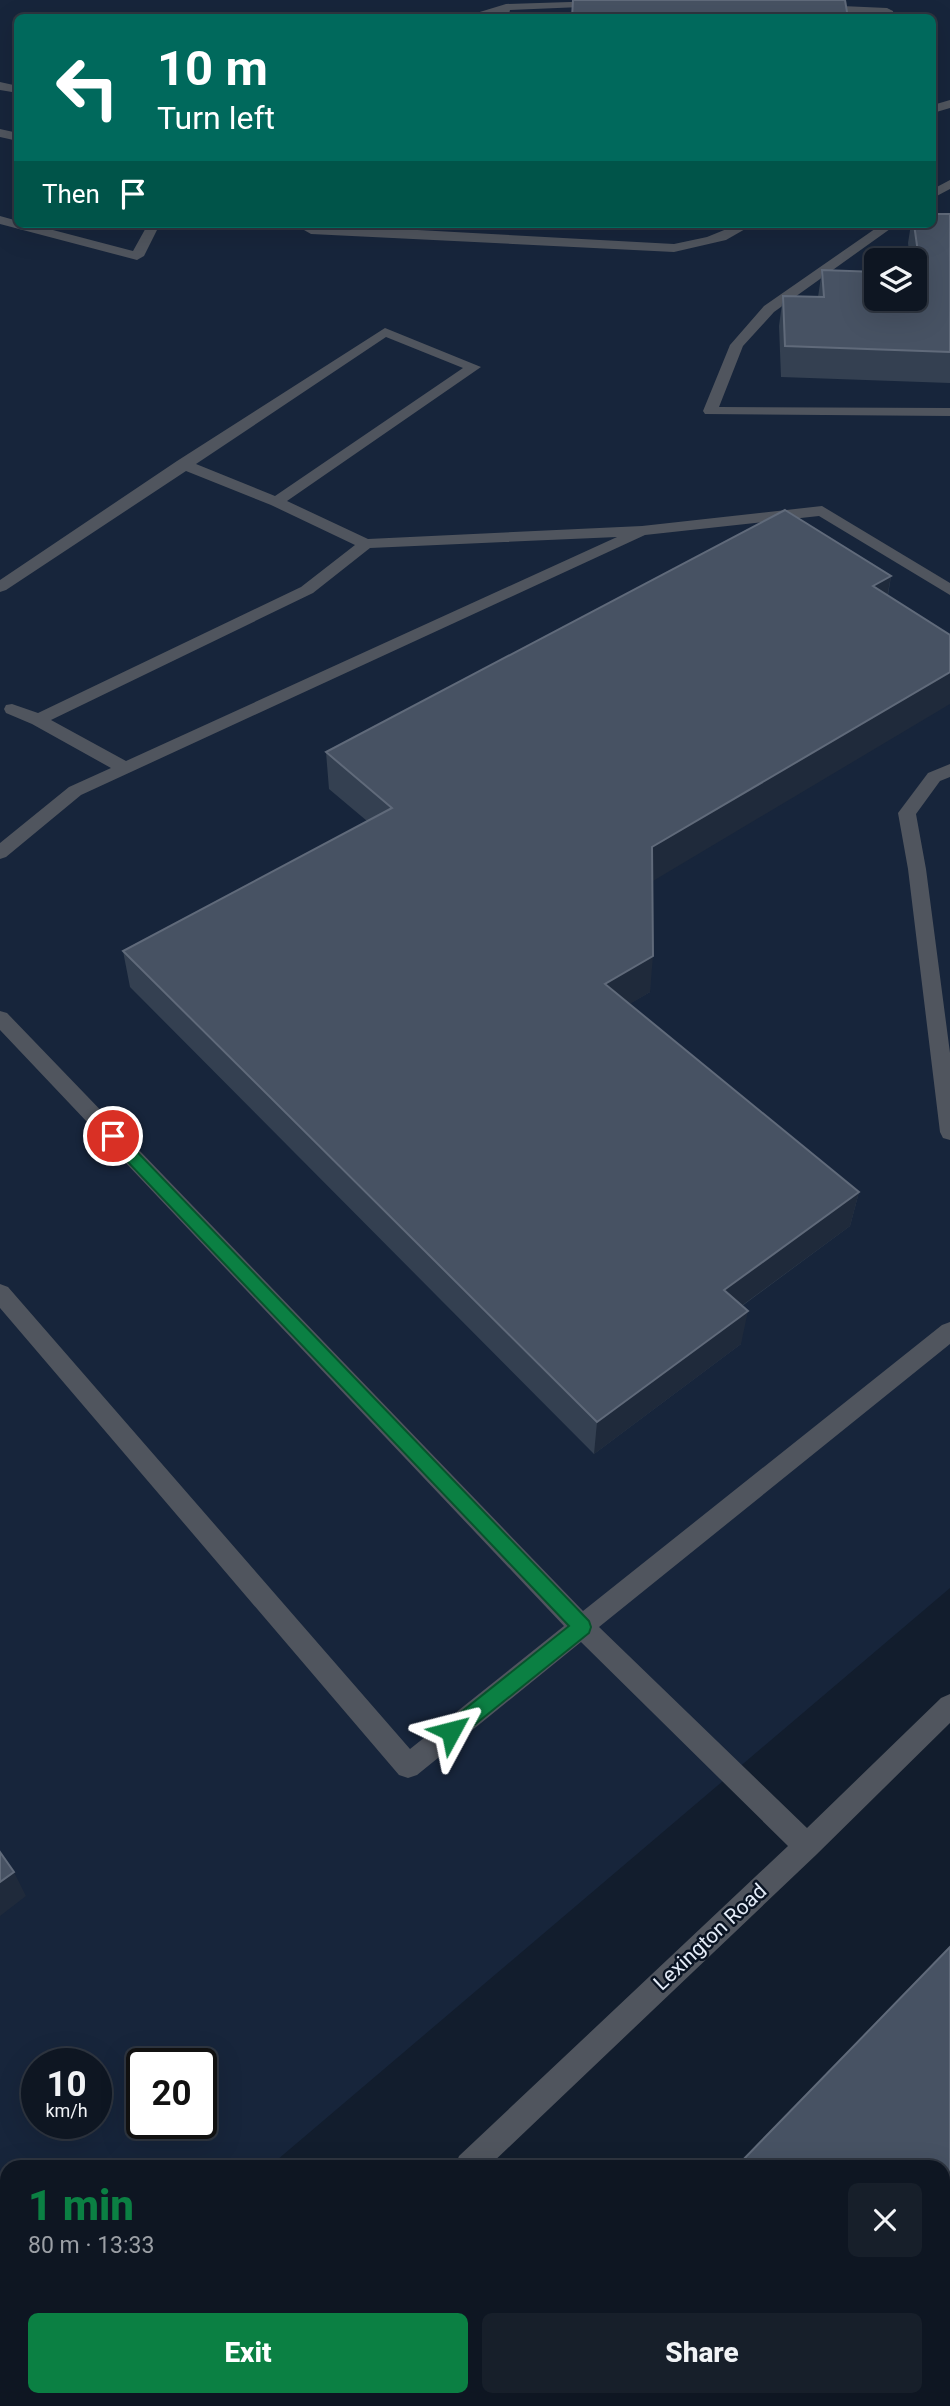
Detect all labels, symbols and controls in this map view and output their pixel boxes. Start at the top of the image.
text: 10 m [157,40,268,97]
icon: left [42,42,133,133]
text: Turn left [157,99,275,137]
icon: arrive [114,175,152,213]
text: Then [42,179,100,209]
map controls [864,248,927,311]
button: layers [864,248,927,311]
pin [83,1106,143,1166]
icon: arrive [94,1117,132,1155]
position arrow [414,1694,488,1768]
street label: Lexington Road [649,1879,771,1995]
speed limit sign: 20 [126,2048,217,2139]
text: 10 [46,2064,87,2105]
text: km/h [45,2100,88,2121]
text: 1 min [28,2181,134,2230]
button: close [848,2183,922,2257]
text: 80 m · 13:33 [28,2232,154,2259]
button: Exit [28,2313,468,2393]
button: Share [482,2313,922,2393]

